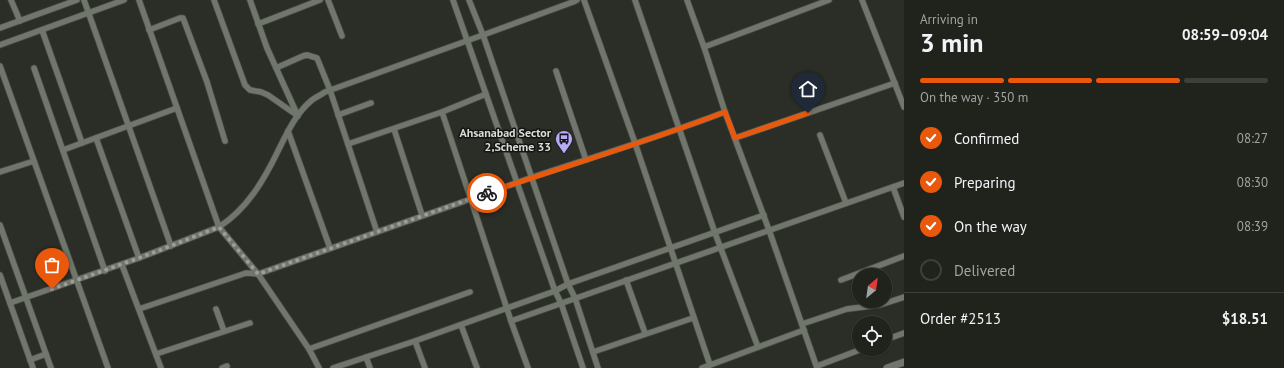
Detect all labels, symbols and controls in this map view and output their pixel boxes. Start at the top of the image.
text: Arriving in [920,11,978,28]
text: 08:59–09:04 [1182,25,1268,44]
text: 3 min [920,26,983,59]
pin [791,72,825,113]
icon: home [797,78,819,100]
text: On the way · 350 m [920,89,1028,106]
place label: Ahsanabad Sector 2,Scheme 33 [459,125,552,154]
icon: check [920,127,942,149]
bus stop icon: Ahsanabad Sector 2,Scheme 33 [554,129,574,154]
text: Confirmed [954,129,1019,148]
text: 08:27 [1237,130,1268,147]
icon: check [920,171,942,193]
courier [467,173,507,213]
text: Preparing [954,173,1016,192]
text: 08:30 [1237,174,1268,191]
icon: bike [476,182,498,204]
icon: check [920,215,942,237]
text: On the way [954,217,1027,236]
text: 08:39 [1237,218,1268,235]
pin [35,248,69,289]
icon: bag [41,254,63,276]
text: Delivered [954,261,1015,280]
north arrow [852,268,892,308]
map controls [852,268,892,356]
text: Order #2513 [920,309,1001,328]
text: $18.51 [1222,309,1268,328]
button: locate [852,316,892,356]

